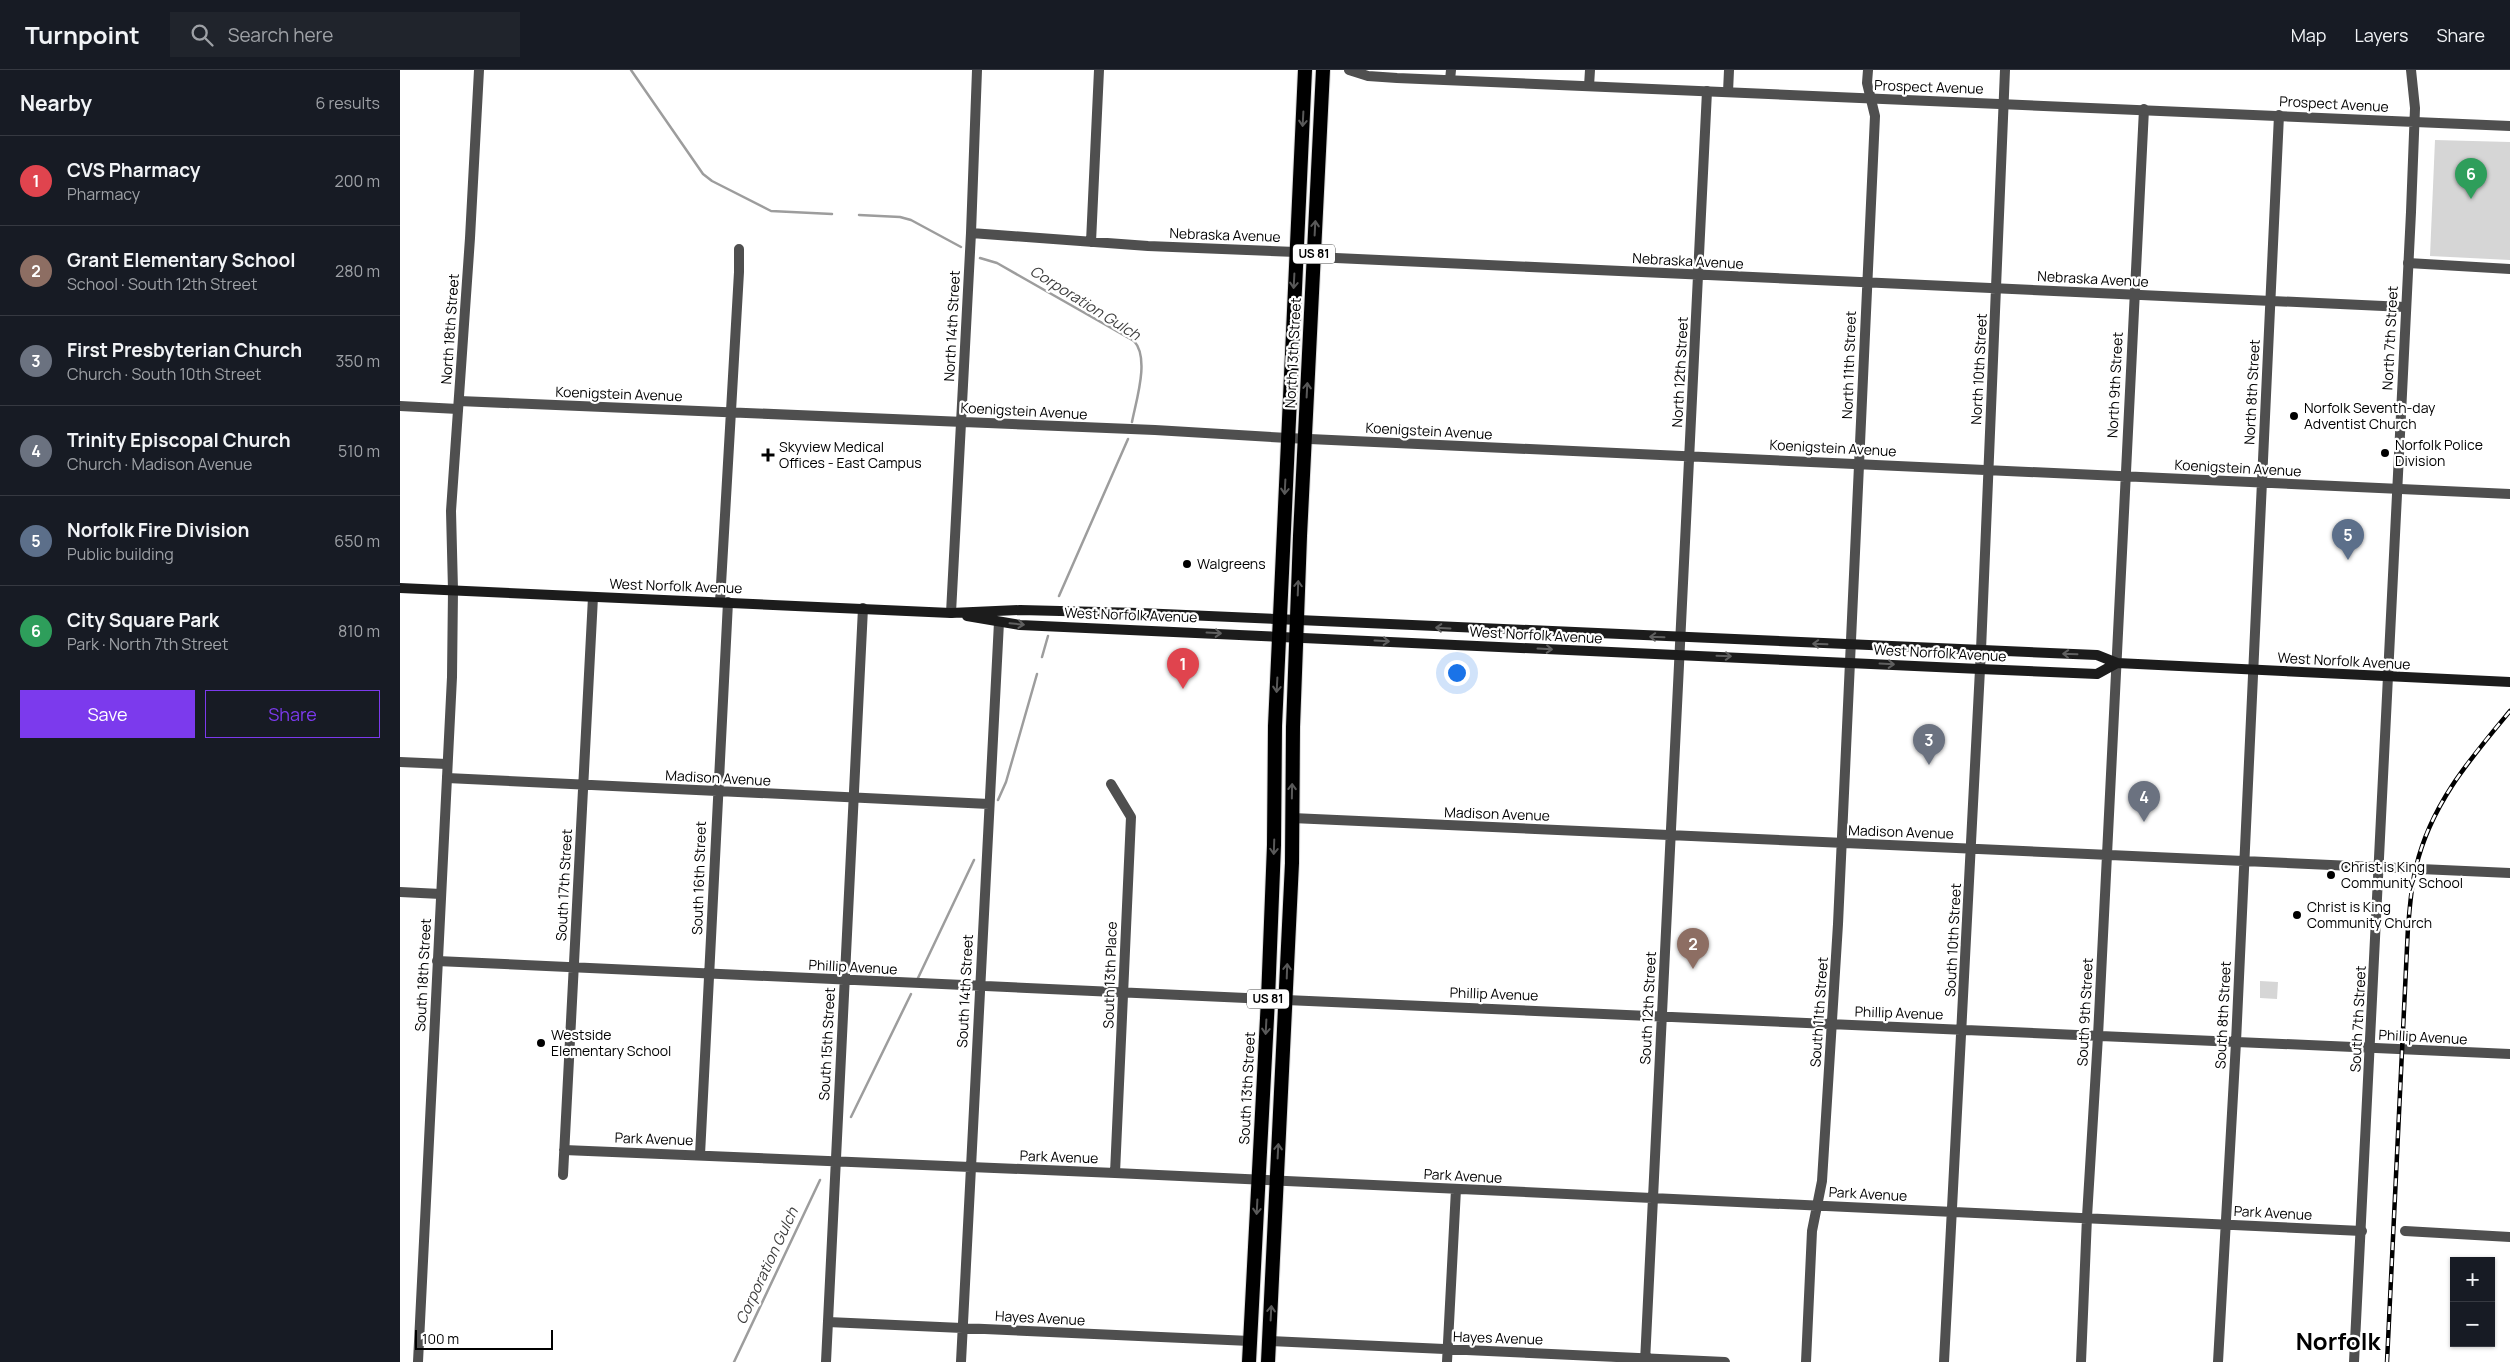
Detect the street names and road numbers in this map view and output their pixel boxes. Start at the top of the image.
street label: Prospect Avenue [1874,75,1984,98]
street label: Prospect Avenue [2279,91,2389,116]
street label: Nebraska Avenue [1169,223,1281,246]
road number: US 81 [1293,244,1335,263]
street label: Nebraska Avenue [1632,248,1744,273]
street label: Nebraska Avenue [2037,266,2149,291]
street label: North 14th Street [939,270,964,382]
street label: North 18th Street [436,273,463,385]
street label: North 7th Street [2377,285,2402,391]
street label: North 13th Street [1280,297,1305,409]
street label: North 11th Street [1837,310,1860,419]
street label: North 10th Street [1966,312,1991,425]
street label: North 12th Street [1667,316,1692,428]
street label: North 9th Street [2102,331,2127,438]
street label: North 8th Street [2239,338,2264,445]
street label: Koenigstein Avenue [555,382,683,405]
street label: Koenigstein Avenue [960,398,1088,423]
street label: Koenigstein Avenue [1365,418,1493,443]
street label: Koenigstein Avenue [1769,435,1897,460]
street label: Koenigstein Avenue [2174,455,2302,480]
street label: West Norfolk Avenue [609,574,743,597]
street label: West Norfolk Avenue [1064,603,1198,626]
street label: West Norfolk Avenue [1469,622,1603,647]
street label: West Norfolk Avenue [1873,640,2007,665]
street label: West Norfolk Avenue [2277,648,2411,673]
street label: Madison Avenue [665,765,771,790]
street label: Madison Avenue [1444,802,1550,825]
street label: South 16th Street [687,820,710,935]
street label: Madison Avenue [1848,820,1954,843]
street label: South 17th Street [551,828,576,942]
street label: South 10th Street [1940,882,1965,997]
street label: South 18th Street [410,917,435,1032]
street label: South 13th Place [1098,921,1121,1029]
street label: South 14th Street [952,933,977,1048]
street label: South 12th Street [1635,951,1660,1065]
street label: Phillip Avenue [808,955,898,978]
street label: South 11th Street [1805,956,1832,1068]
street label: South 9th Street [2072,957,2097,1067]
street label: South 8th Street [2210,960,2235,1069]
street label: South 7th Street [2345,965,2370,1073]
street label: Phillip Avenue [1449,982,1539,1005]
street label: South 15th Street [814,986,839,1101]
road number: US 81 [1247,990,1289,1009]
street label: Phillip Avenue [1854,1001,1944,1024]
street label: Phillip Avenue [2378,1025,2468,1048]
street label: South 13th Street [1234,1031,1259,1145]
street label: Park Avenue [614,1128,694,1149]
street label: Park Avenue [1019,1146,1099,1167]
street label: Park Avenue [1423,1164,1503,1187]
street label: Park Avenue [1828,1182,1908,1205]
street label: Park Avenue [2233,1201,2313,1224]
street label: Hayes Avenue [994,1306,1086,1329]
street label: Hayes Avenue [1453,1326,1543,1349]

